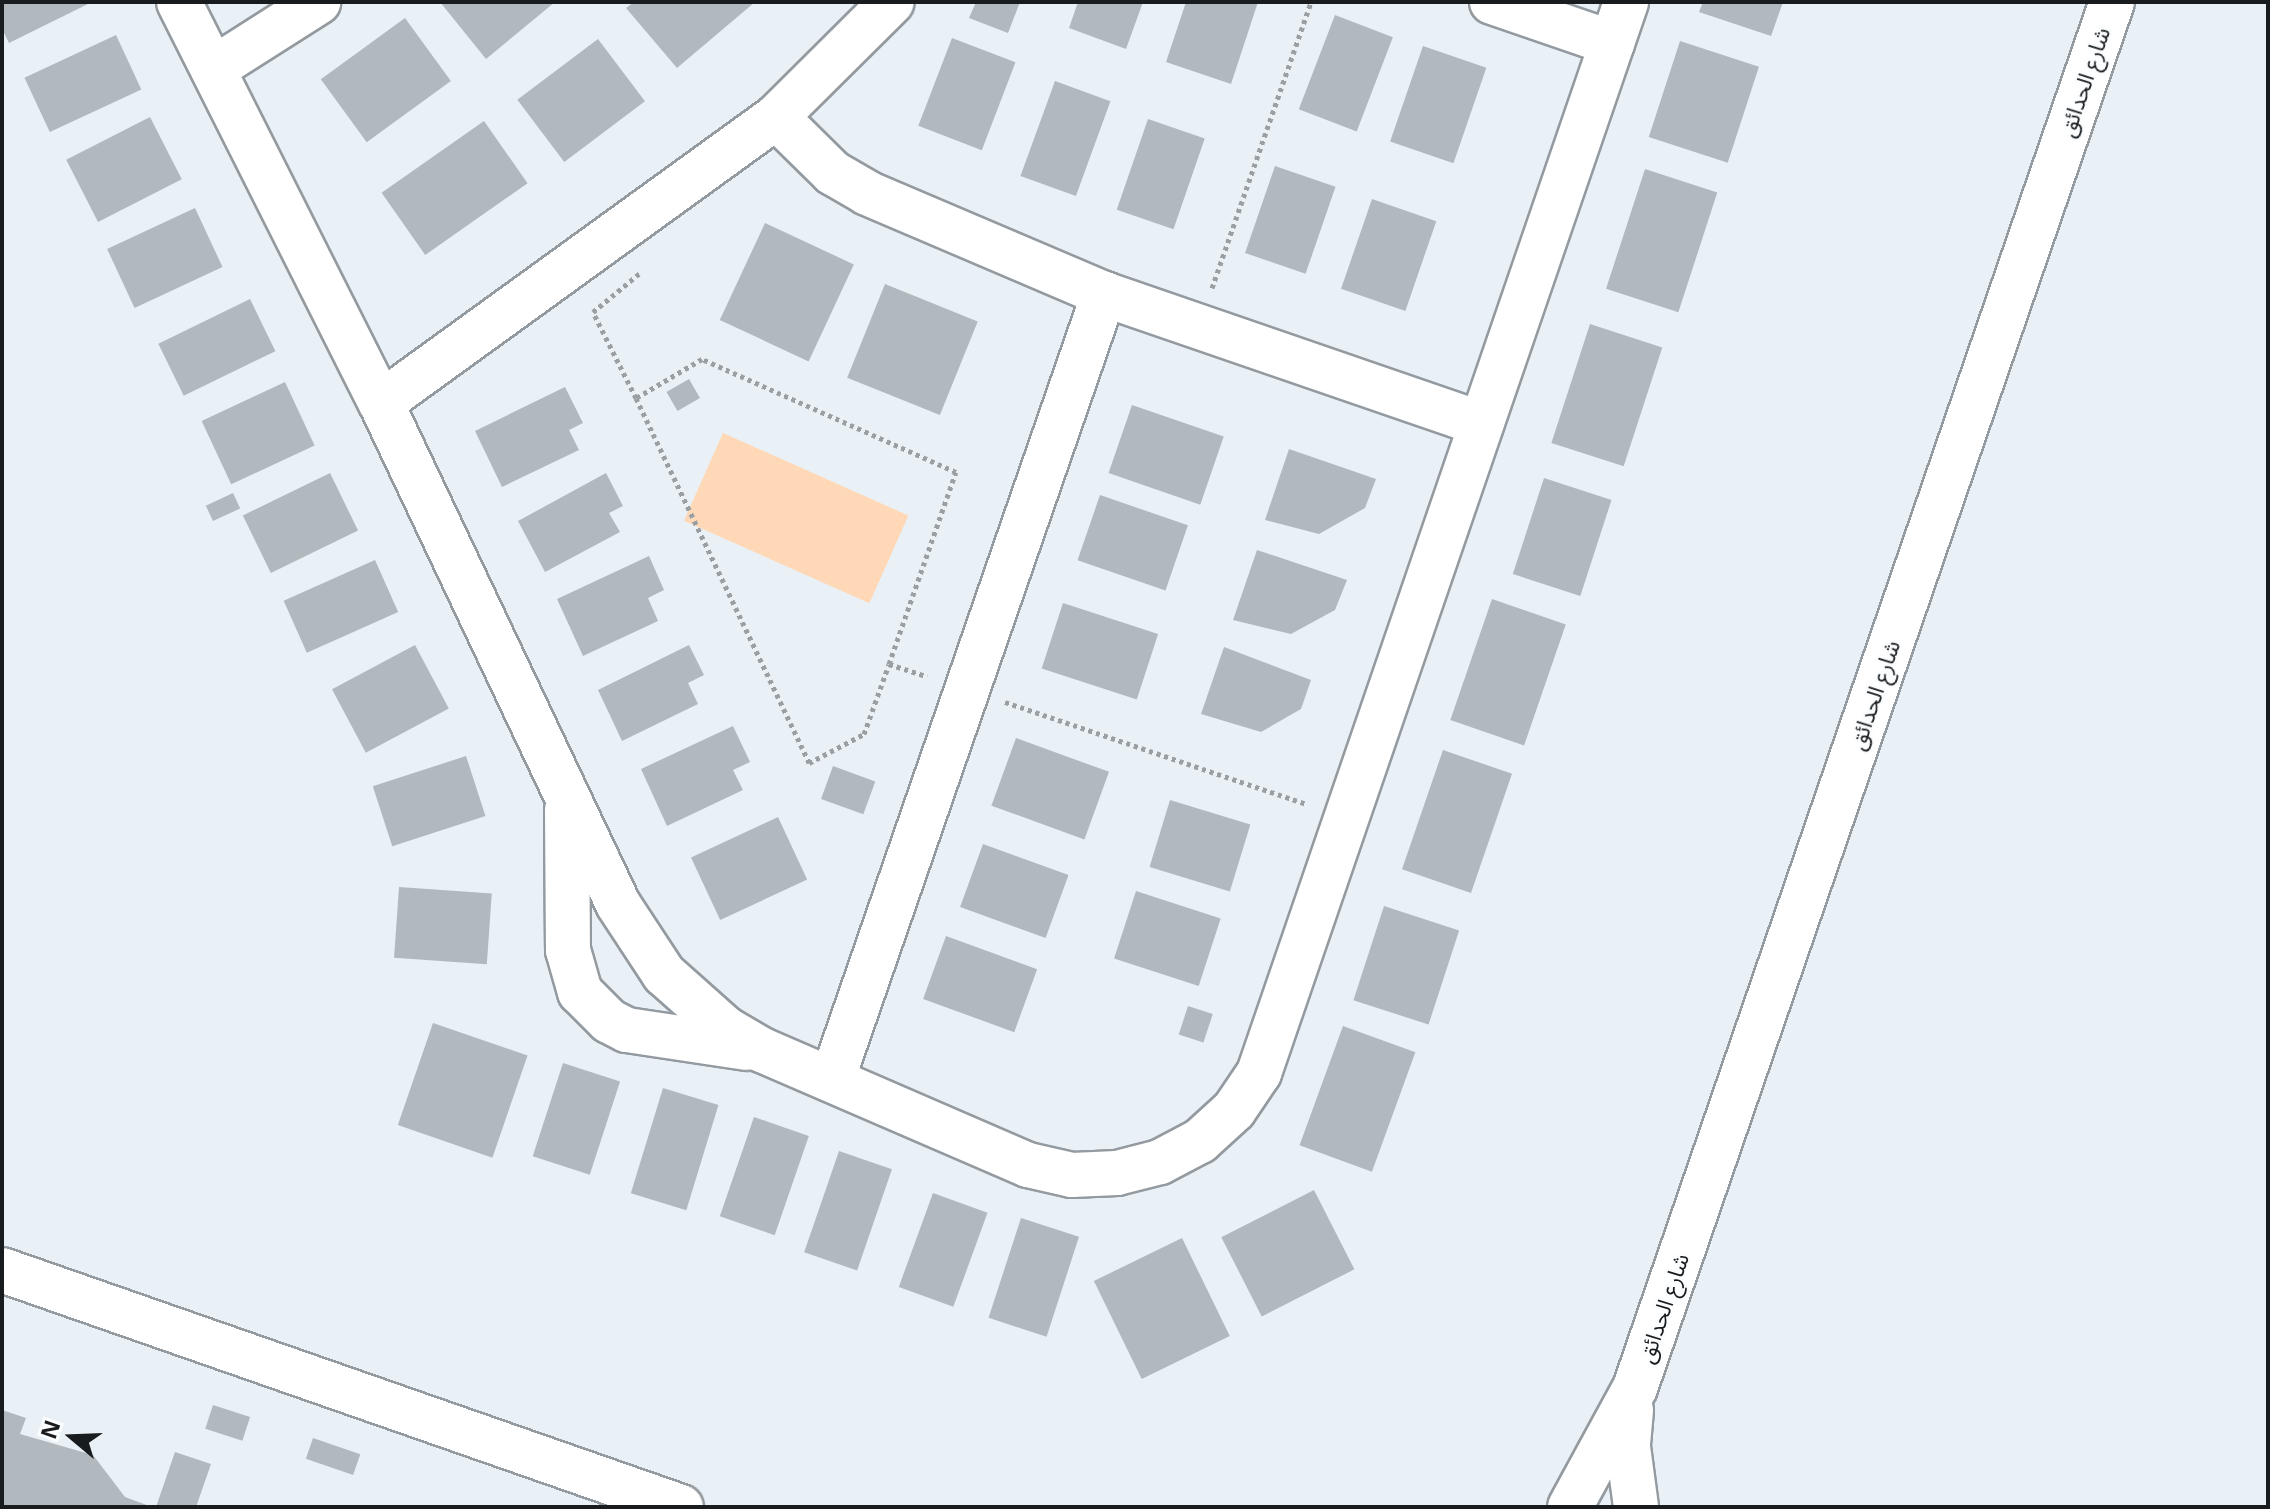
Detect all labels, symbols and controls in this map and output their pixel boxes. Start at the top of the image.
street label: شارع الحدائق [2053,24,2115,140]
street label: شارع الحدائق [1843,637,1905,753]
street label: شارع الحدائق [1632,1250,1694,1366]
north arrow [32,1397,112,1477]
text: N [32,1416,66,1443]

